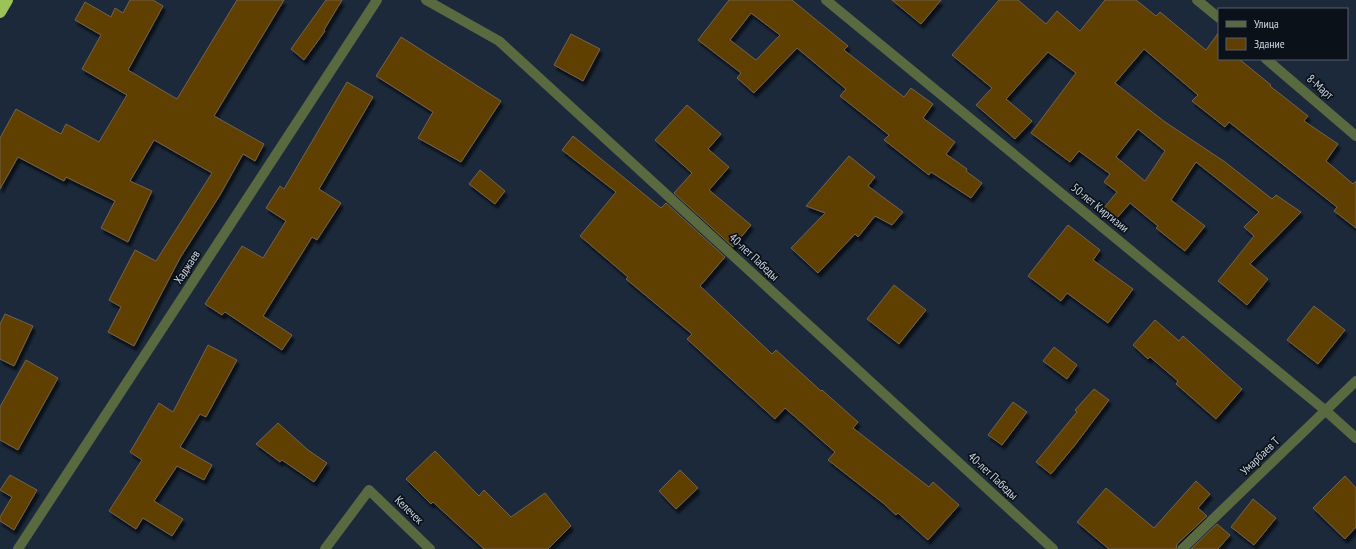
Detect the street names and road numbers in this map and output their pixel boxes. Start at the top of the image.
street label: 8-Март [1304,71,1337,102]
street label: 50-лет Киргизии [1068,180,1132,235]
street label: 40-лет Пабеды [726,230,782,284]
street label: Хаджаев [170,247,203,286]
street label: Умарбаев Т [1237,433,1283,478]
street label: 40-лет Пабеды [965,449,1021,503]
street label: Келечек [392,492,427,527]

